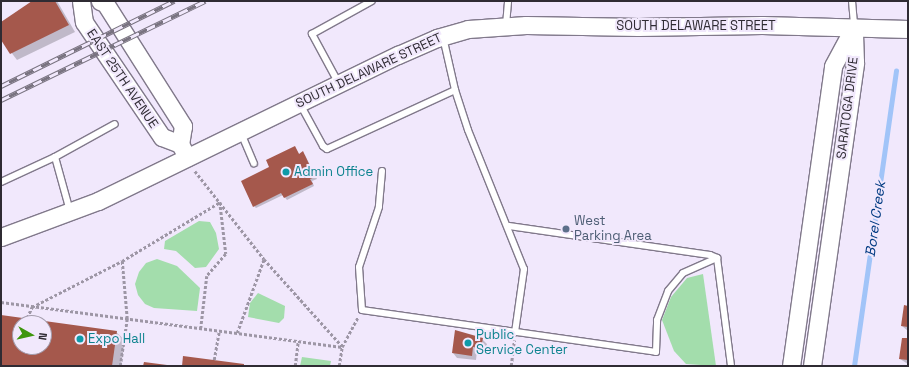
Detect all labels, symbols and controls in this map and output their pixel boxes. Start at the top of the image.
street label: SOUTH DELAWARE STREET [616,18,776,34]
street label: EAST 25TH AVENUE [83,26,161,132]
street label: SOUTH DELAWARE STREET [293,30,445,112]
street label: SARATOGA DRIVE [834,56,862,160]
place label: Admin Office [294,164,373,180]
marker: Admin Office [281,167,291,177]
water label: Borel Creek [861,180,889,258]
place label: West Parking Area [574,214,652,245]
marker: West Parking Area [561,224,571,234]
north arrow [12,315,52,355]
place label: Public Service Center [476,328,568,359]
place label: Expo Hall [88,331,145,347]
text: N [35,332,50,341]
marker: Expo Hall [75,334,85,344]
marker: Public Service Center [463,338,473,348]

